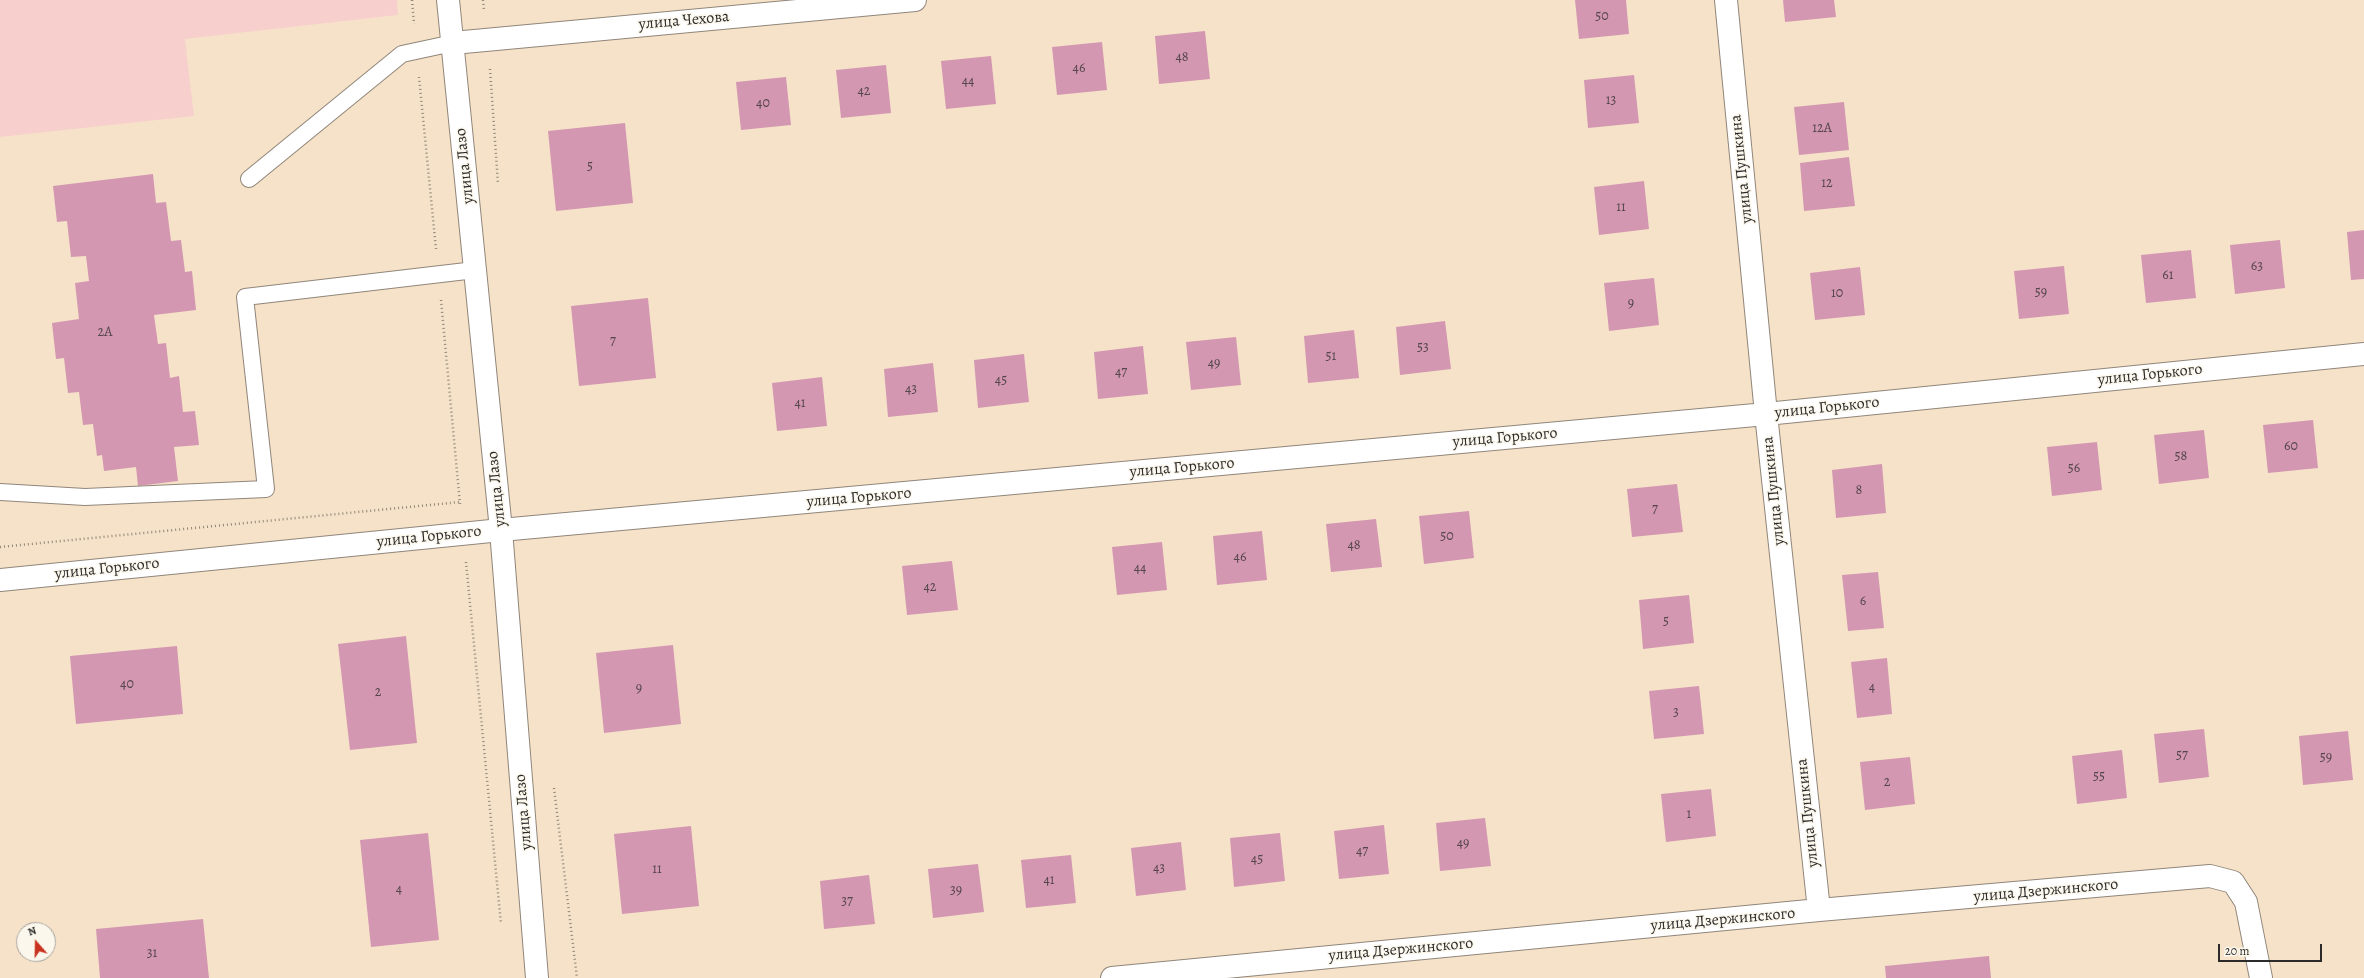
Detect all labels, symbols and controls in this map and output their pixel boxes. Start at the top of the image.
street label: улица Чехова [638,7,730,35]
house number: 50 [1595,9,1609,25]
house number: 48 [1175,50,1189,66]
house number: 46 [1073,61,1085,77]
house number: 44 [962,74,974,90]
house number: 42 [858,84,870,100]
house number: 13 [1606,93,1616,109]
house number: 40 [756,96,770,112]
street label: улица Пушкина [1727,113,1757,225]
house number: 12А [1812,121,1832,137]
street label: улица Лазо [451,127,479,205]
house number: 5 [587,159,593,175]
house number: 12 [1821,176,1833,192]
house number: 11 [1616,200,1626,216]
house number: 63 [2251,259,2263,275]
house number: 61 [2162,268,2174,284]
house number: 59 [2035,285,2047,301]
house number: 10 [1831,286,1843,302]
house number: 9 [1628,296,1634,312]
house number: 2А [98,325,112,341]
house number: 7 [610,334,616,350]
house number: 53 [1417,340,1429,356]
house number: 51 [1326,349,1336,365]
house number: 49 [1208,356,1220,372]
street label: улица Горького [2097,360,2203,390]
house number: 47 [1115,365,1127,381]
house number: 45 [995,373,1007,389]
house number: 43 [905,382,917,398]
street label: улица Горького [1774,393,1880,423]
house number: 41 [794,396,806,412]
street label: улица Горького [1452,424,1558,452]
street label: улица Пушкина [1759,435,1789,547]
house number: 60 [2284,439,2298,455]
house number: 58 [2175,449,2187,465]
street label: улица Лазо [483,450,511,528]
street label: улица Горького [1129,454,1235,482]
house number: 56 [2068,461,2080,477]
house number: 8 [1856,483,1862,499]
street label: улица Горького [806,484,912,512]
house number: 7 [1652,502,1658,518]
street label: улица Горького [376,522,482,552]
house number: 50 [1440,529,1454,545]
house number: 48 [1347,538,1361,554]
house number: 46 [1234,550,1246,566]
street label: улица Горького [54,554,160,584]
house number: 44 [1134,561,1146,577]
house number: 42 [924,580,936,596]
house number: 6 [1860,594,1866,610]
house number: 5 [1663,614,1669,630]
house number: 40 [120,677,134,693]
house number: 4 [1869,680,1875,696]
house number: 9 [636,681,642,697]
house number: 2 [375,685,381,701]
house number: 3 [1673,705,1679,721]
house number: 57 [2176,748,2188,764]
house number: 59 [2320,750,2332,766]
street label: улица Пушкина [1793,757,1823,869]
house number: 55 [2093,769,2105,785]
street label: улица Лазо [511,773,537,851]
house number: 2 [1884,775,1890,791]
house number: 1 [1687,807,1691,823]
house number: 49 [1457,836,1469,852]
house number: 47 [1356,844,1368,860]
house number: 45 [1251,852,1263,868]
house number: 43 [1153,861,1165,877]
house number: 11 [652,862,662,878]
house number: 41 [1043,873,1055,889]
street label: улица Дзержинского [1973,875,2119,907]
house number: 4 [396,882,402,898]
house number: 39 [950,883,962,899]
house number: 37 [841,894,853,910]
street label: улица Дзержинского [1650,904,1796,936]
north arrow [16,922,56,962]
text: N [26,923,38,940]
street label: улица Дзержинского [1328,934,1474,966]
scale bar [2220,936,2324,962]
text: 20 m [2225,943,2249,959]
house number: 31 [147,946,157,962]

